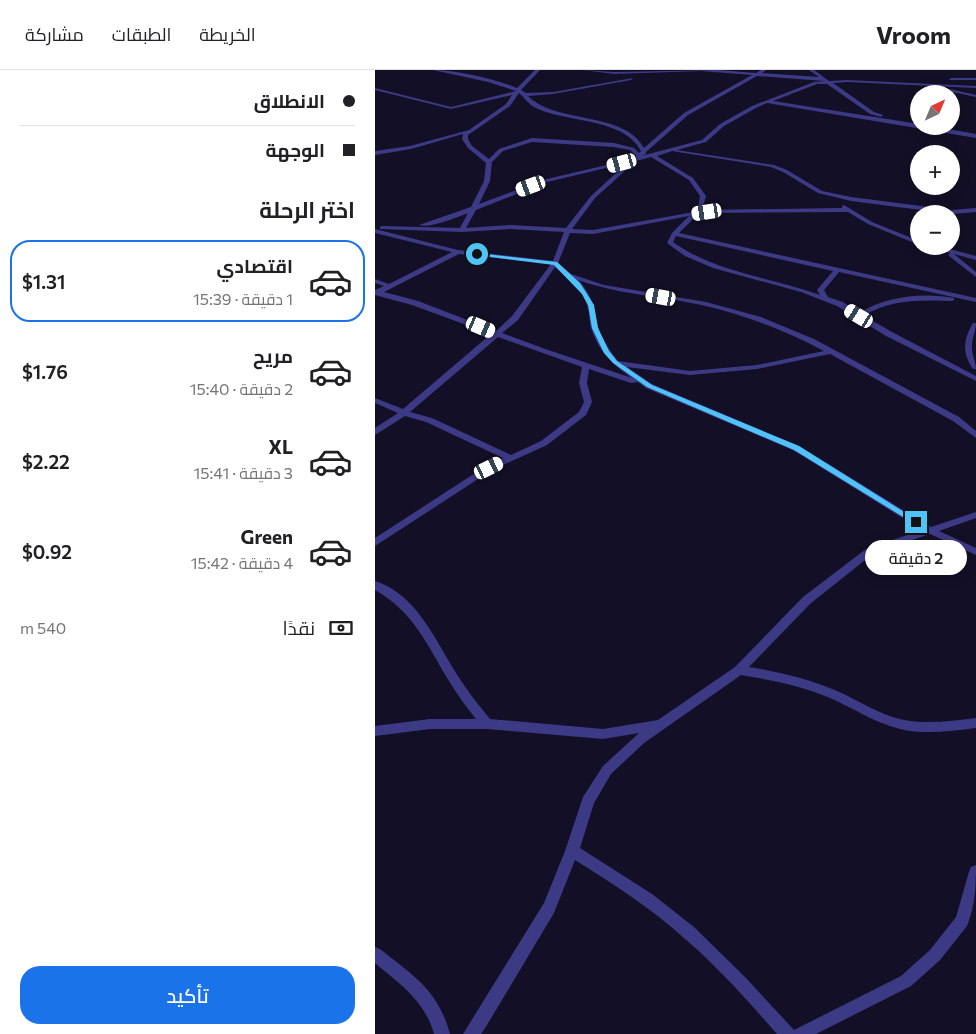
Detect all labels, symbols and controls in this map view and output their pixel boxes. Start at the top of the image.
text: Vroom [876,20,951,49]
text: مشاركة [25,23,84,45]
text: الطبقات [112,23,171,45]
text: الخريطة [199,23,256,45]
north arrow [910,85,960,135]
map controls [910,85,960,255]
text: الانطلاق [254,89,325,112]
text: الوجهة [265,138,325,161]
button: + [910,145,960,195]
car [605,152,638,174]
car [514,174,547,198]
text: اختر الرحلة [259,196,355,223]
car [691,202,722,222]
button: − [910,205,960,255]
route start [466,243,488,265]
text: اقتصادي [217,254,293,277]
icon: car [308,259,353,304]
text: $1.31 [22,270,66,293]
car [644,287,677,307]
text: 1 دقيقة · 15:39 [193,289,293,308]
car [842,302,875,330]
car [464,314,497,340]
text: مريح [253,344,293,367]
icon: car [308,349,353,394]
text: $1.76 [22,360,68,383]
text: 2 دقيقة · 15:40 [190,379,293,398]
text: XL [268,435,293,458]
icon: car [308,439,353,484]
text: $2.22 [22,450,70,473]
car [472,455,505,481]
text: 3 دقيقة · 15:41 [193,463,293,482]
route end [905,511,927,533]
text: Green [241,525,293,548]
icon: car [308,529,353,574]
text: $0.92 [22,540,72,563]
callout: 2 دقيقة [865,540,967,574]
text: 2 دقيقة [889,548,943,567]
text: 4 دقيقة · 15:42 [191,553,293,572]
icon: cash [327,614,355,642]
text: نقدًا [283,616,315,639]
text: 540 m [20,618,66,637]
button: تأكيد [20,966,355,1024]

